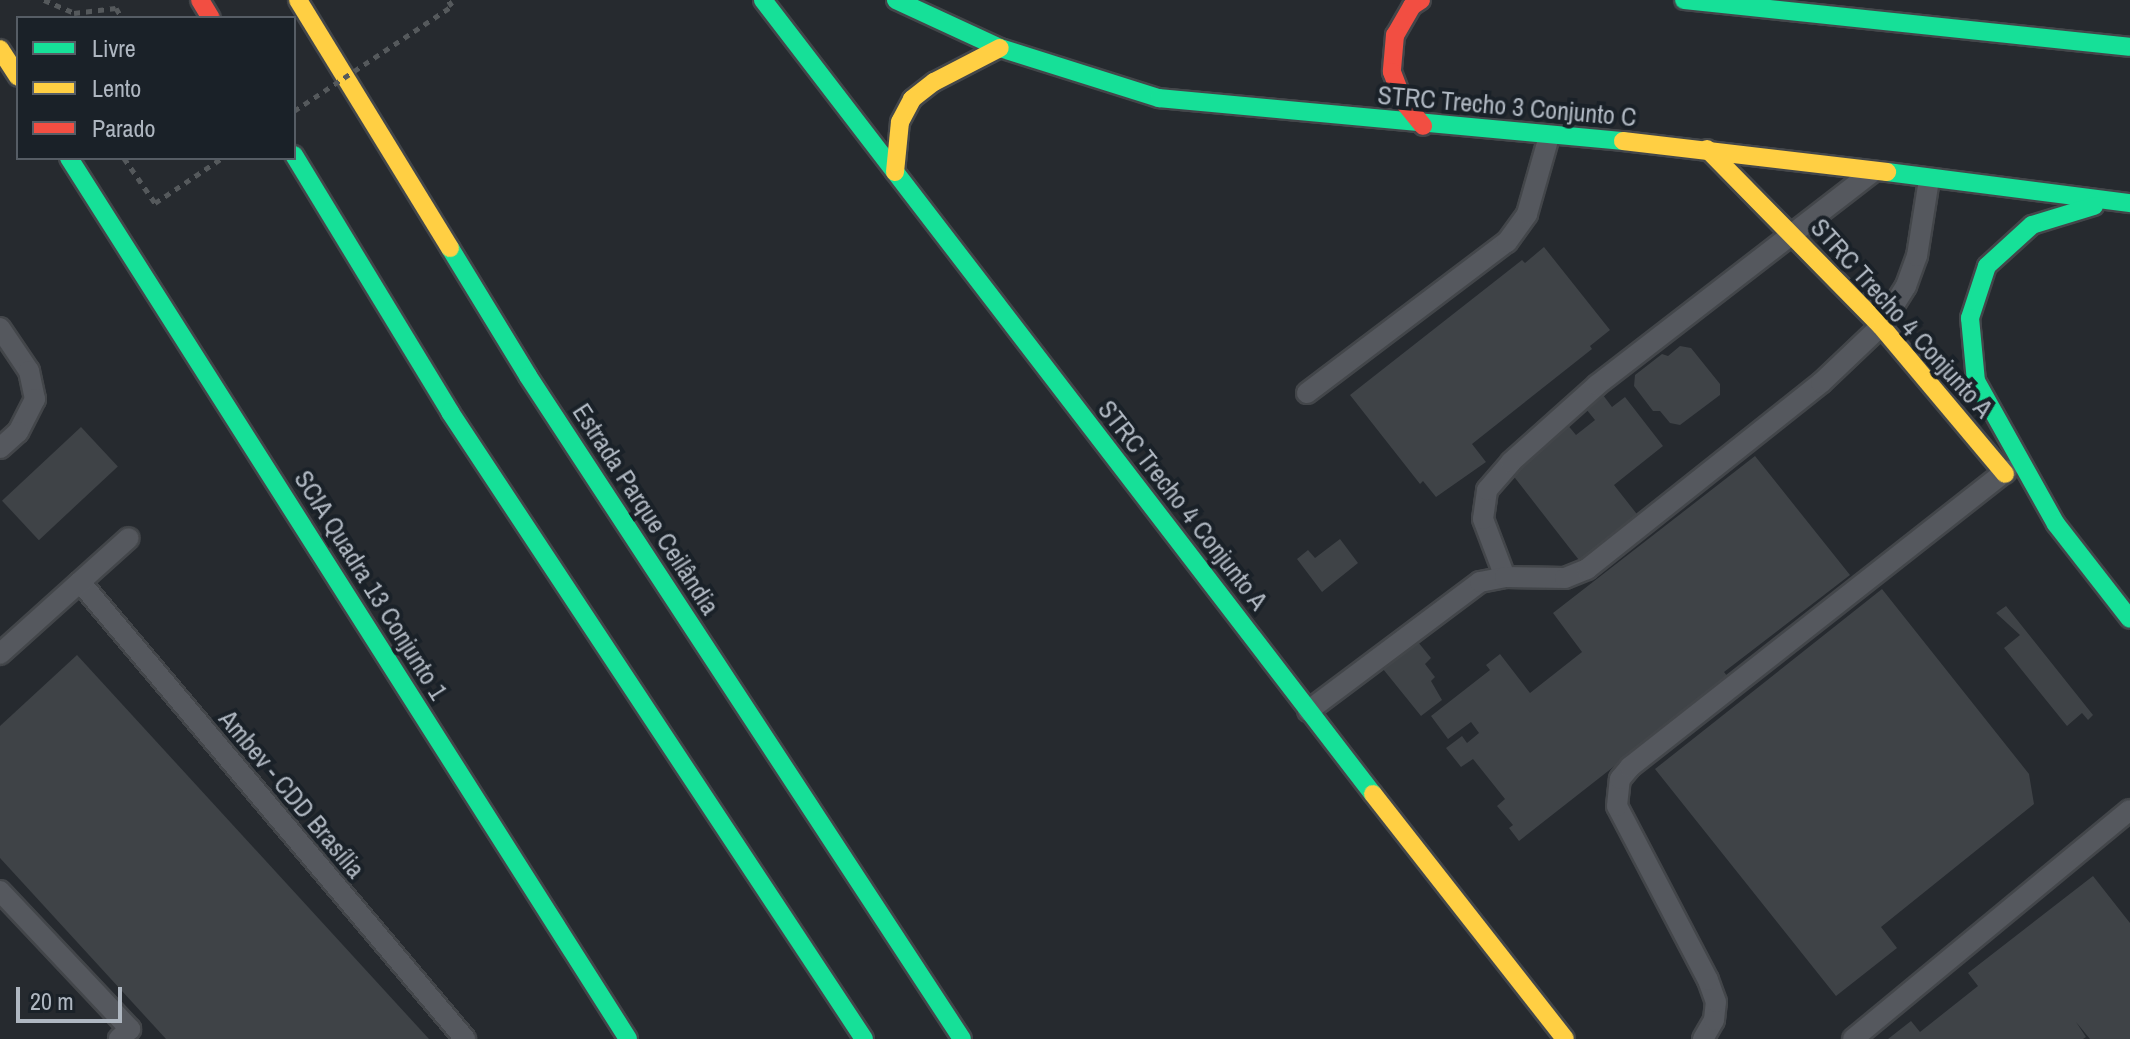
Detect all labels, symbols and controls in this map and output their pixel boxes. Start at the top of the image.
legend [16,16,296,160]
text: Livre [92,32,136,64]
text: Lento [92,72,141,104]
street label: STRC Trecho 3 Conjunto C [1376,79,1638,133]
text: Parado [92,112,155,144]
street label: STRC Trecho 4 Conjunto A [1804,211,2000,425]
street label: STRC Trecho 4 Conjunto A [1091,393,1275,617]
street label: Estrada Parque Ceilândia [566,398,726,620]
street label: SCIA Quadra 13 Conjunto 1 [287,464,455,706]
street label: Ambev - CDD Brasília [213,704,371,884]
scale bar [20,971,126,1021]
text: 20 m [30,985,74,1017]

